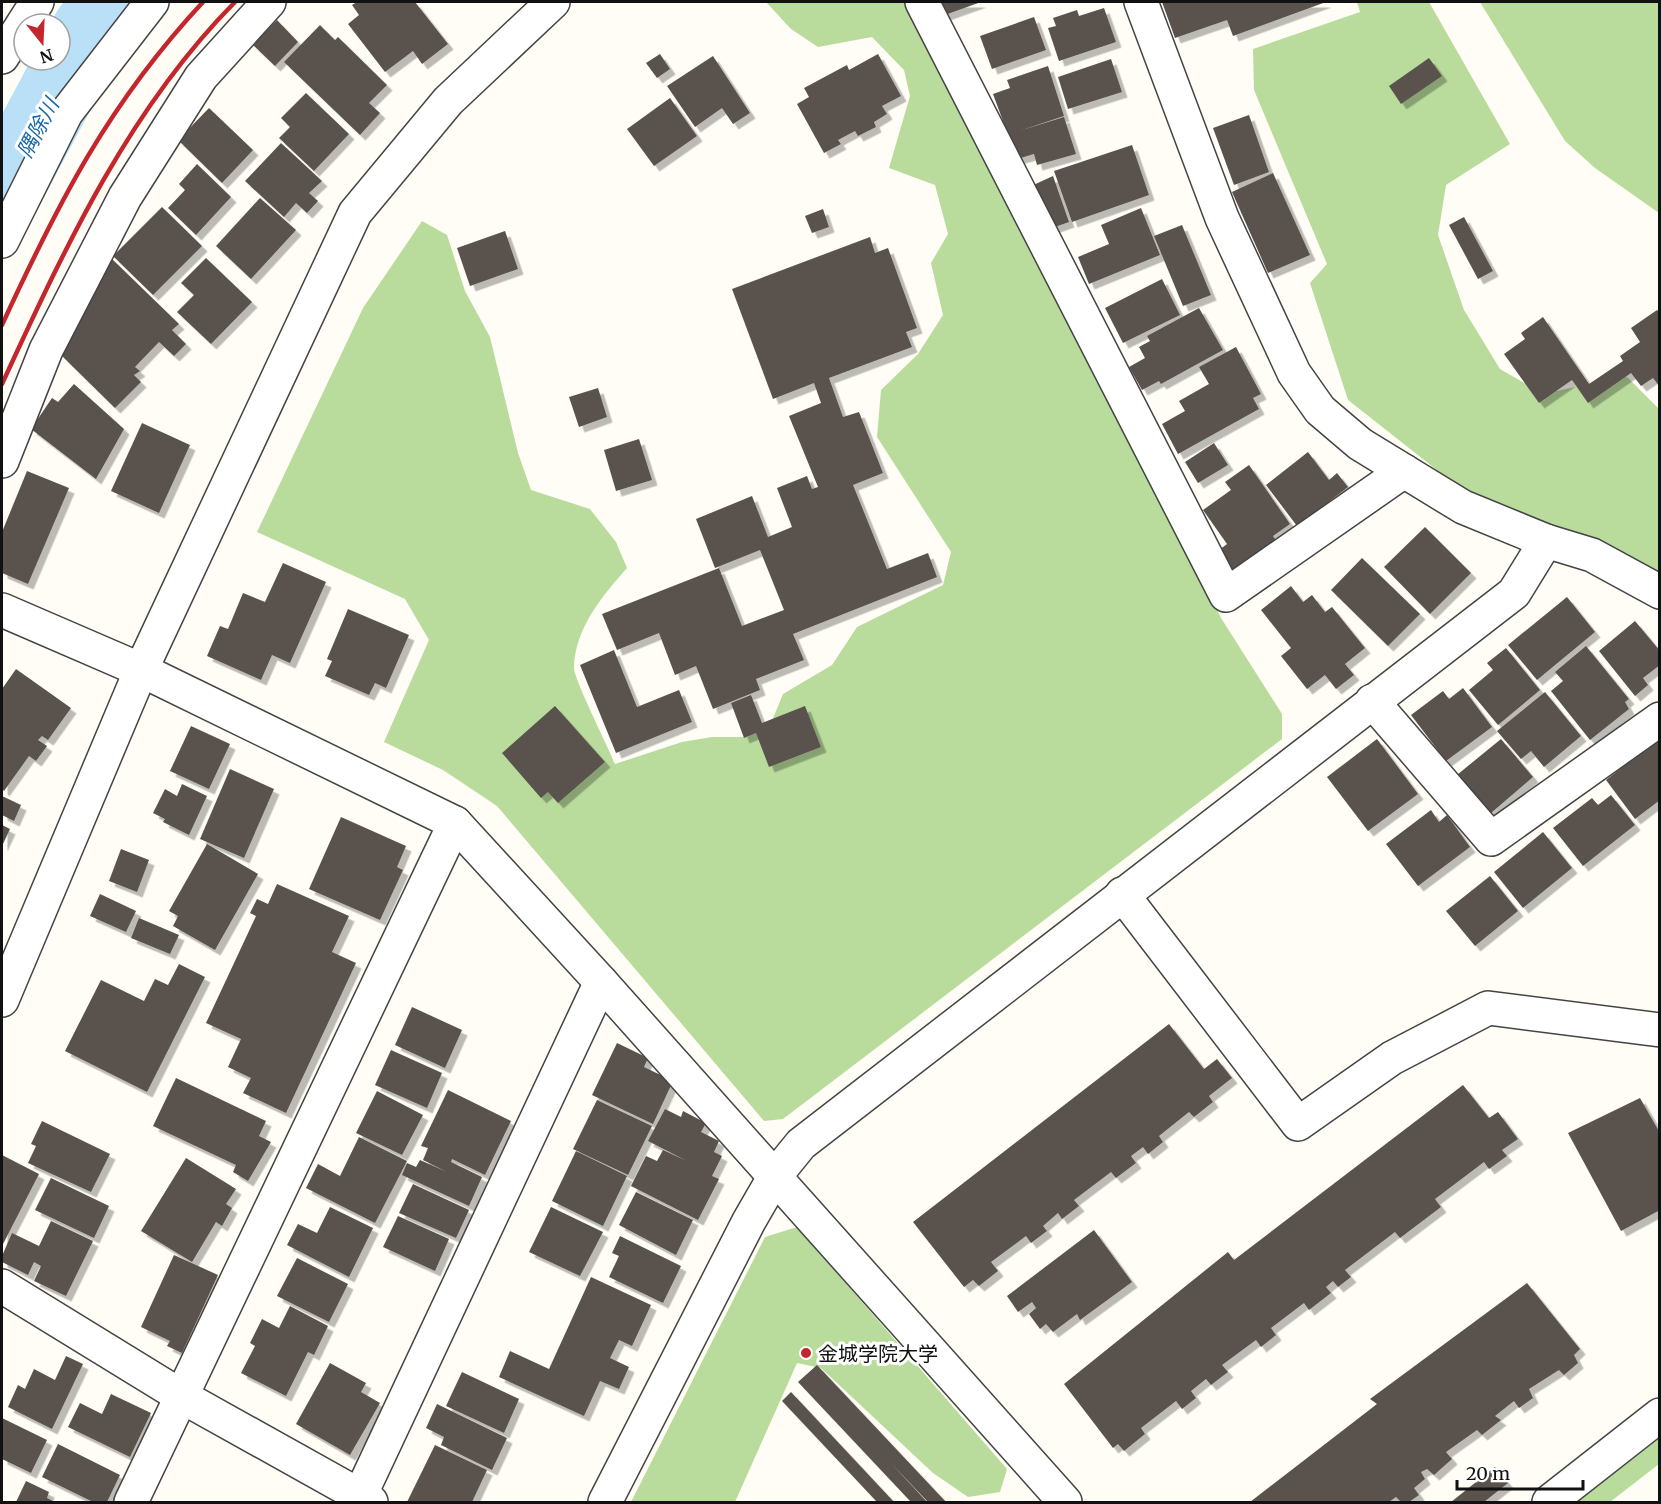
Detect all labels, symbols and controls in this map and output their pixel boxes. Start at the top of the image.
north arrow [12,12,72,72]
text: N [37,45,56,68]
water label: 隅除川 [11,92,66,162]
place label: 金城学院大学 [818,1341,938,1366]
marker: 金城学院大学 [799,1346,813,1360]
scale bar [1457,1453,1583,1491]
text: 20 m [1466,1462,1510,1485]

